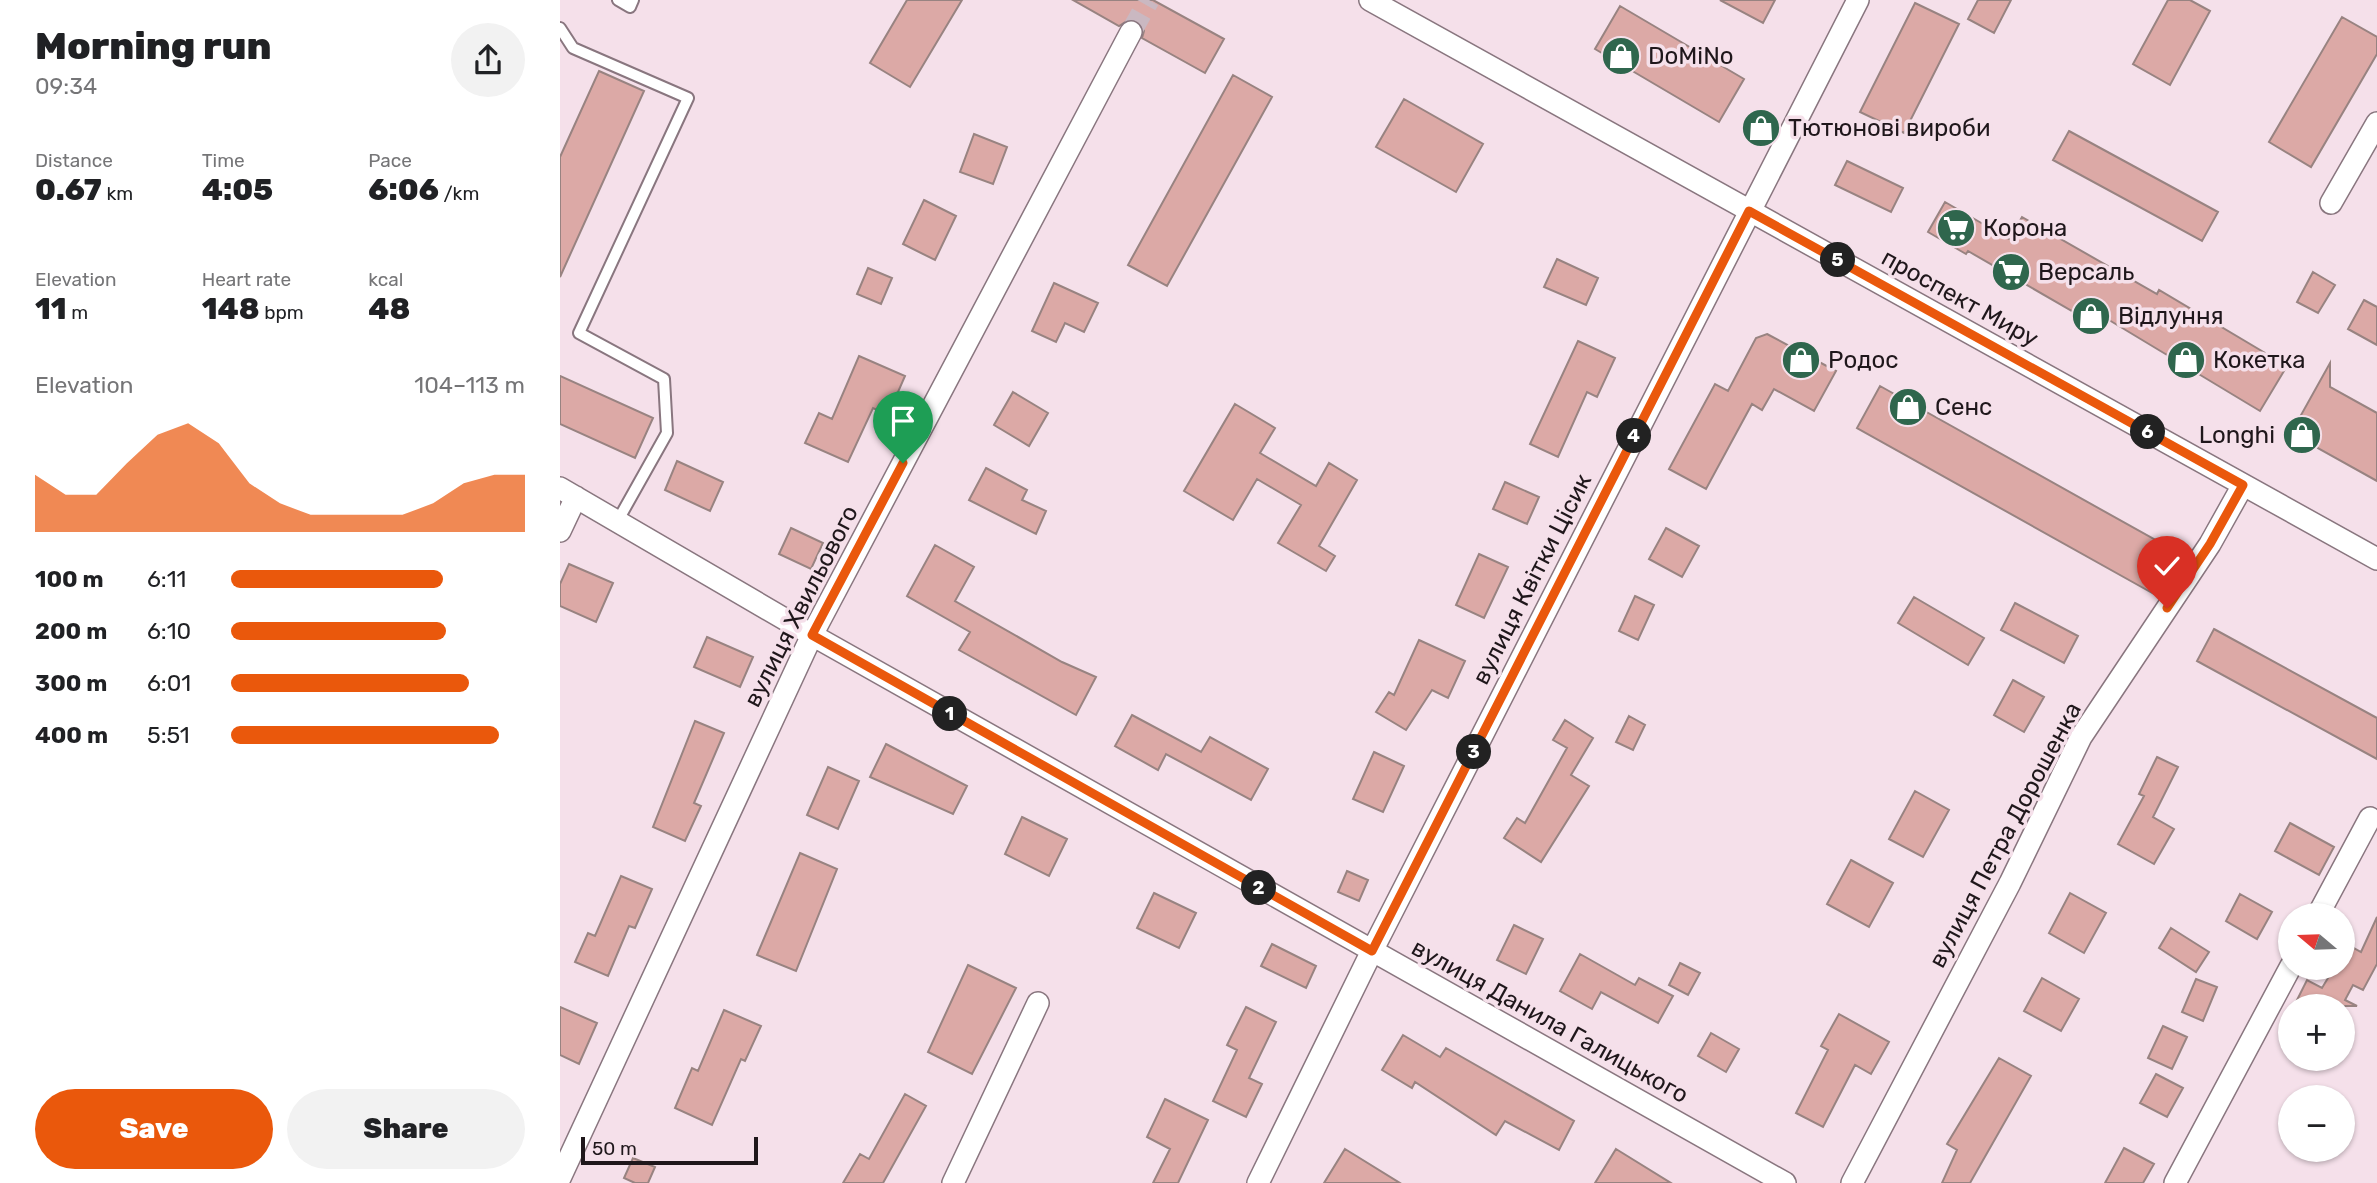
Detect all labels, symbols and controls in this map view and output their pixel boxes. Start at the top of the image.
text: Morning run [35,23,272,69]
button: share [451,23,525,97]
shop icon: DoMiNo [1600,35,1642,77]
place label: DoMiNo [1648,42,1734,70]
text: 09:34 [35,72,97,100]
shop icon: Тютюнові вироби [1740,107,1782,149]
place label: Тютюнові вироби [1788,114,1991,142]
text: Distance [35,149,113,172]
text: Time [202,149,245,172]
text: Pace [368,149,412,172]
text: 0.67 [35,172,102,208]
text: 4:05 [202,172,273,208]
text: 6:06 [368,172,439,208]
text: km [102,182,133,205]
text: /km [439,182,479,205]
supermarket icon: Корона [1935,207,1977,249]
place label: Корона [1983,214,2067,242]
pin: 5 [1820,243,1856,278]
street label: проспект Миру [1877,243,2043,353]
text: 5 [1831,248,1844,271]
supermarket icon: Версаль [1990,251,2032,293]
place label: Версаль [2038,258,2134,286]
text: Elevation [35,268,116,291]
text: Heart rate [202,268,291,291]
text: kcal [368,268,403,291]
text: 11 [35,291,67,327]
text: 148 [202,291,260,327]
text: 48 [368,291,410,327]
shop icon: Відлуння [2070,295,2112,337]
text: m [67,301,88,324]
text: bpm [260,301,304,324]
place label: Відлуння [2118,302,2224,330]
shop icon: Родос [1780,339,1822,381]
shop icon: Кокетка [2165,339,2207,381]
place label: Родос [1828,346,1899,374]
place label: Кокетка [2213,346,2306,374]
text: Elevation [35,371,134,399]
text: 104–113 m [414,371,525,399]
shop icon: Сенс [1887,386,1929,428]
pin [873,391,933,463]
place label: Сенс [1935,393,1992,421]
icon: arrive [884,402,922,440]
pin: 6 [2130,414,2166,450]
shop icon: Longhi [2281,414,2323,456]
pin: 4 [1616,418,1652,453]
text: 6 [2141,420,2154,443]
place label: Longhi [2199,421,2275,449]
text: 4 [1627,424,1640,447]
street label: вулиця Квітки Цісик [1467,469,1597,689]
street label: вулиця Хвильового [738,501,864,711]
pin [2137,536,2197,608]
icon: check [2148,547,2186,585]
text: 100 m [35,565,104,593]
text: 6:11 [147,565,186,593]
text: 200 m [35,617,107,645]
text: 6:10 [147,617,191,645]
text: 300 m [35,669,107,697]
text: 6:01 [147,669,191,697]
pin: 1 [932,696,968,732]
street label: вулиця Петра Дорошенка [1923,698,2087,972]
text: 1 [945,702,954,725]
text: 400 m [35,721,108,749]
text: 5:51 [147,721,190,749]
pin: 3 [1457,734,1492,770]
text: 3 [1467,740,1480,763]
pin: 2 [1242,870,1276,906]
text: 2 [1252,876,1265,899]
north arrow [2278,903,2356,980]
map controls [2278,903,2355,1162]
street label: вулиця Данила Галицького [1407,933,1693,1109]
button: + [2278,994,2355,1071]
button: − [2278,1085,2355,1162]
button: Save [35,1089,273,1169]
button: Share [287,1089,525,1169]
scale bar [581,1134,758,1166]
text: 50 m [592,1137,637,1160]

